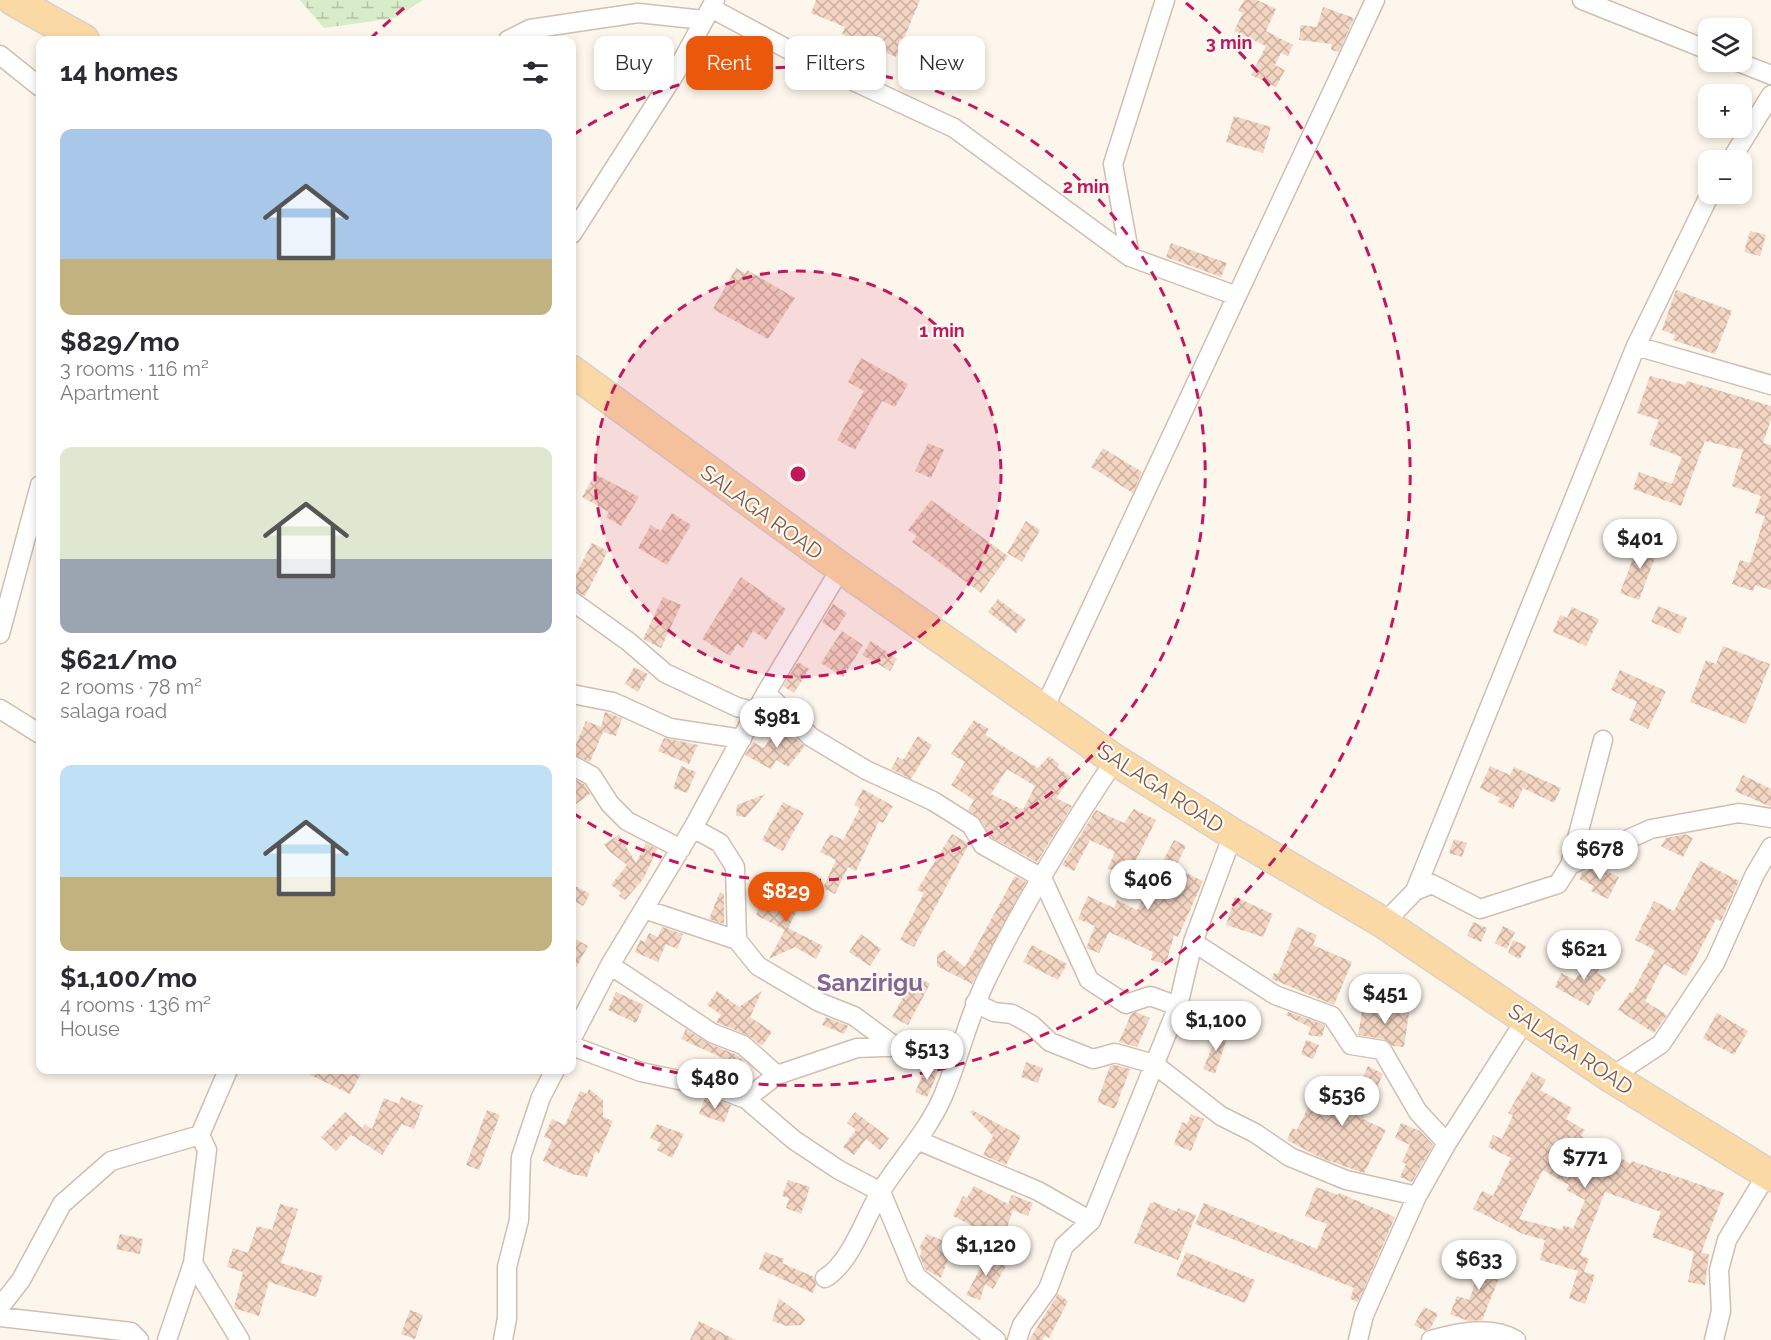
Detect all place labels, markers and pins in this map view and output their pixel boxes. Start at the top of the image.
centre of rings [788,464,808,484]
pin: $401 [1604,519,1676,570]
pin: $981 [741,698,813,749]
pin: $678 [1564,830,1636,881]
pin: $406 [1112,860,1184,911]
pin: $829 [750,872,822,923]
pin: $621 [1548,930,1620,981]
pin: $451 [1349,974,1421,1025]
pin: $1,100 [1167,1001,1265,1052]
pin: $513 [891,1030,963,1081]
pin: $480 [679,1059,751,1110]
pin: $536 [1306,1076,1378,1127]
pin: $771 [1549,1138,1621,1189]
pin: $1,120 [937,1226,1035,1277]
pin: $633 [1443,1240,1515,1291]

